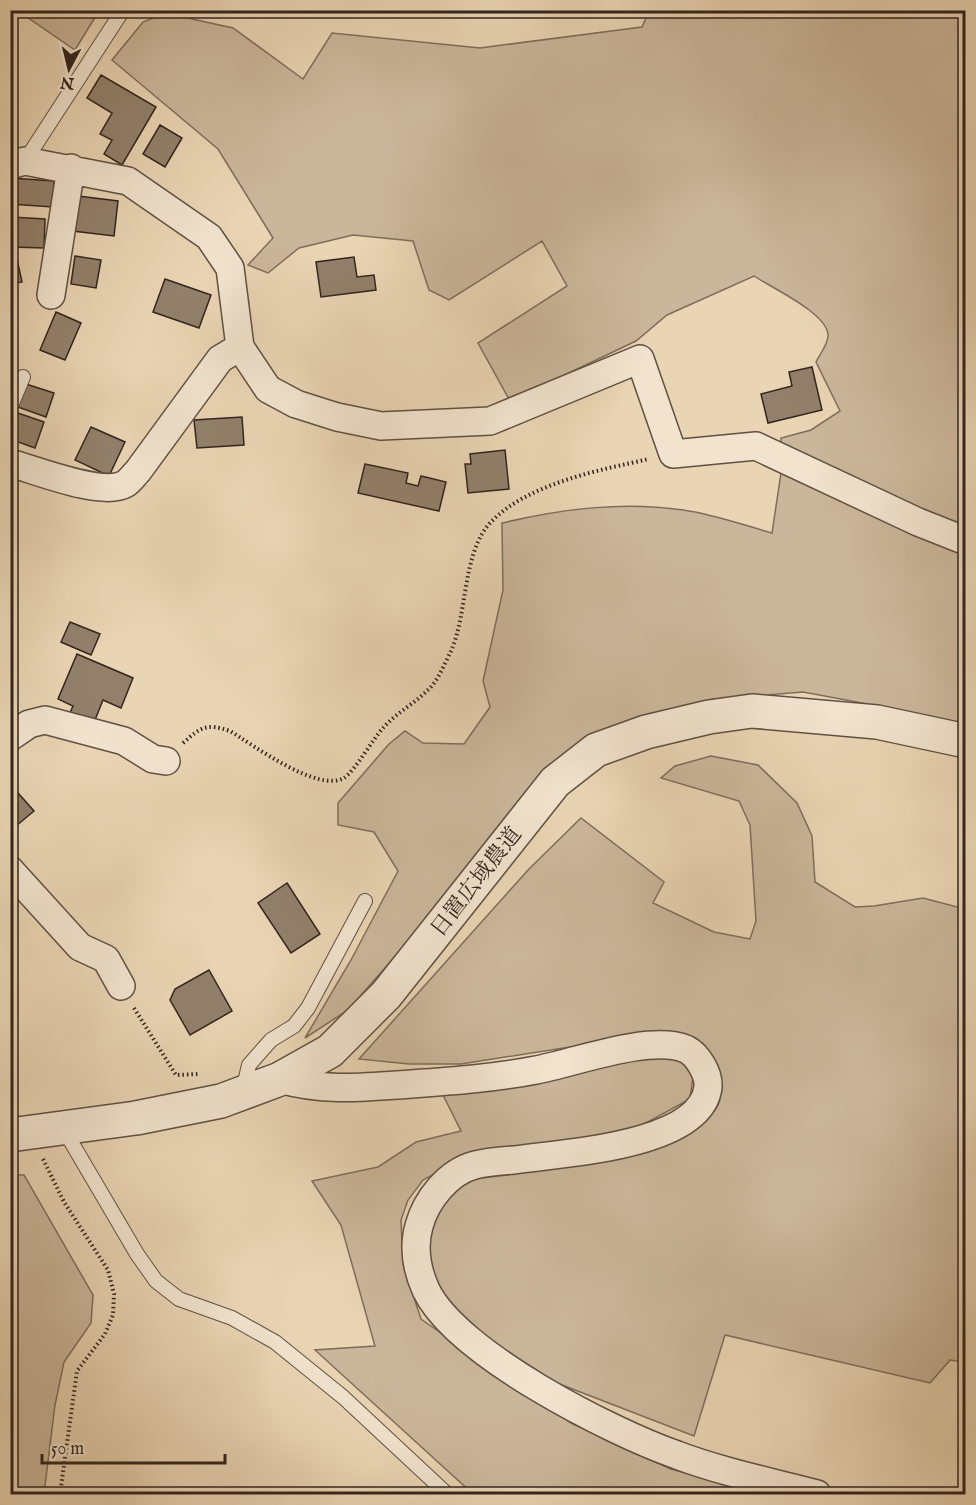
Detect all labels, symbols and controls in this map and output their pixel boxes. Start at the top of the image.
north arrow [39,39,99,99]
text: N [59,71,76,93]
street label: 日置広域農道 [425,822,528,943]
scale bar [42,1427,225,1465]
text: 50 m [51,1438,84,1461]

